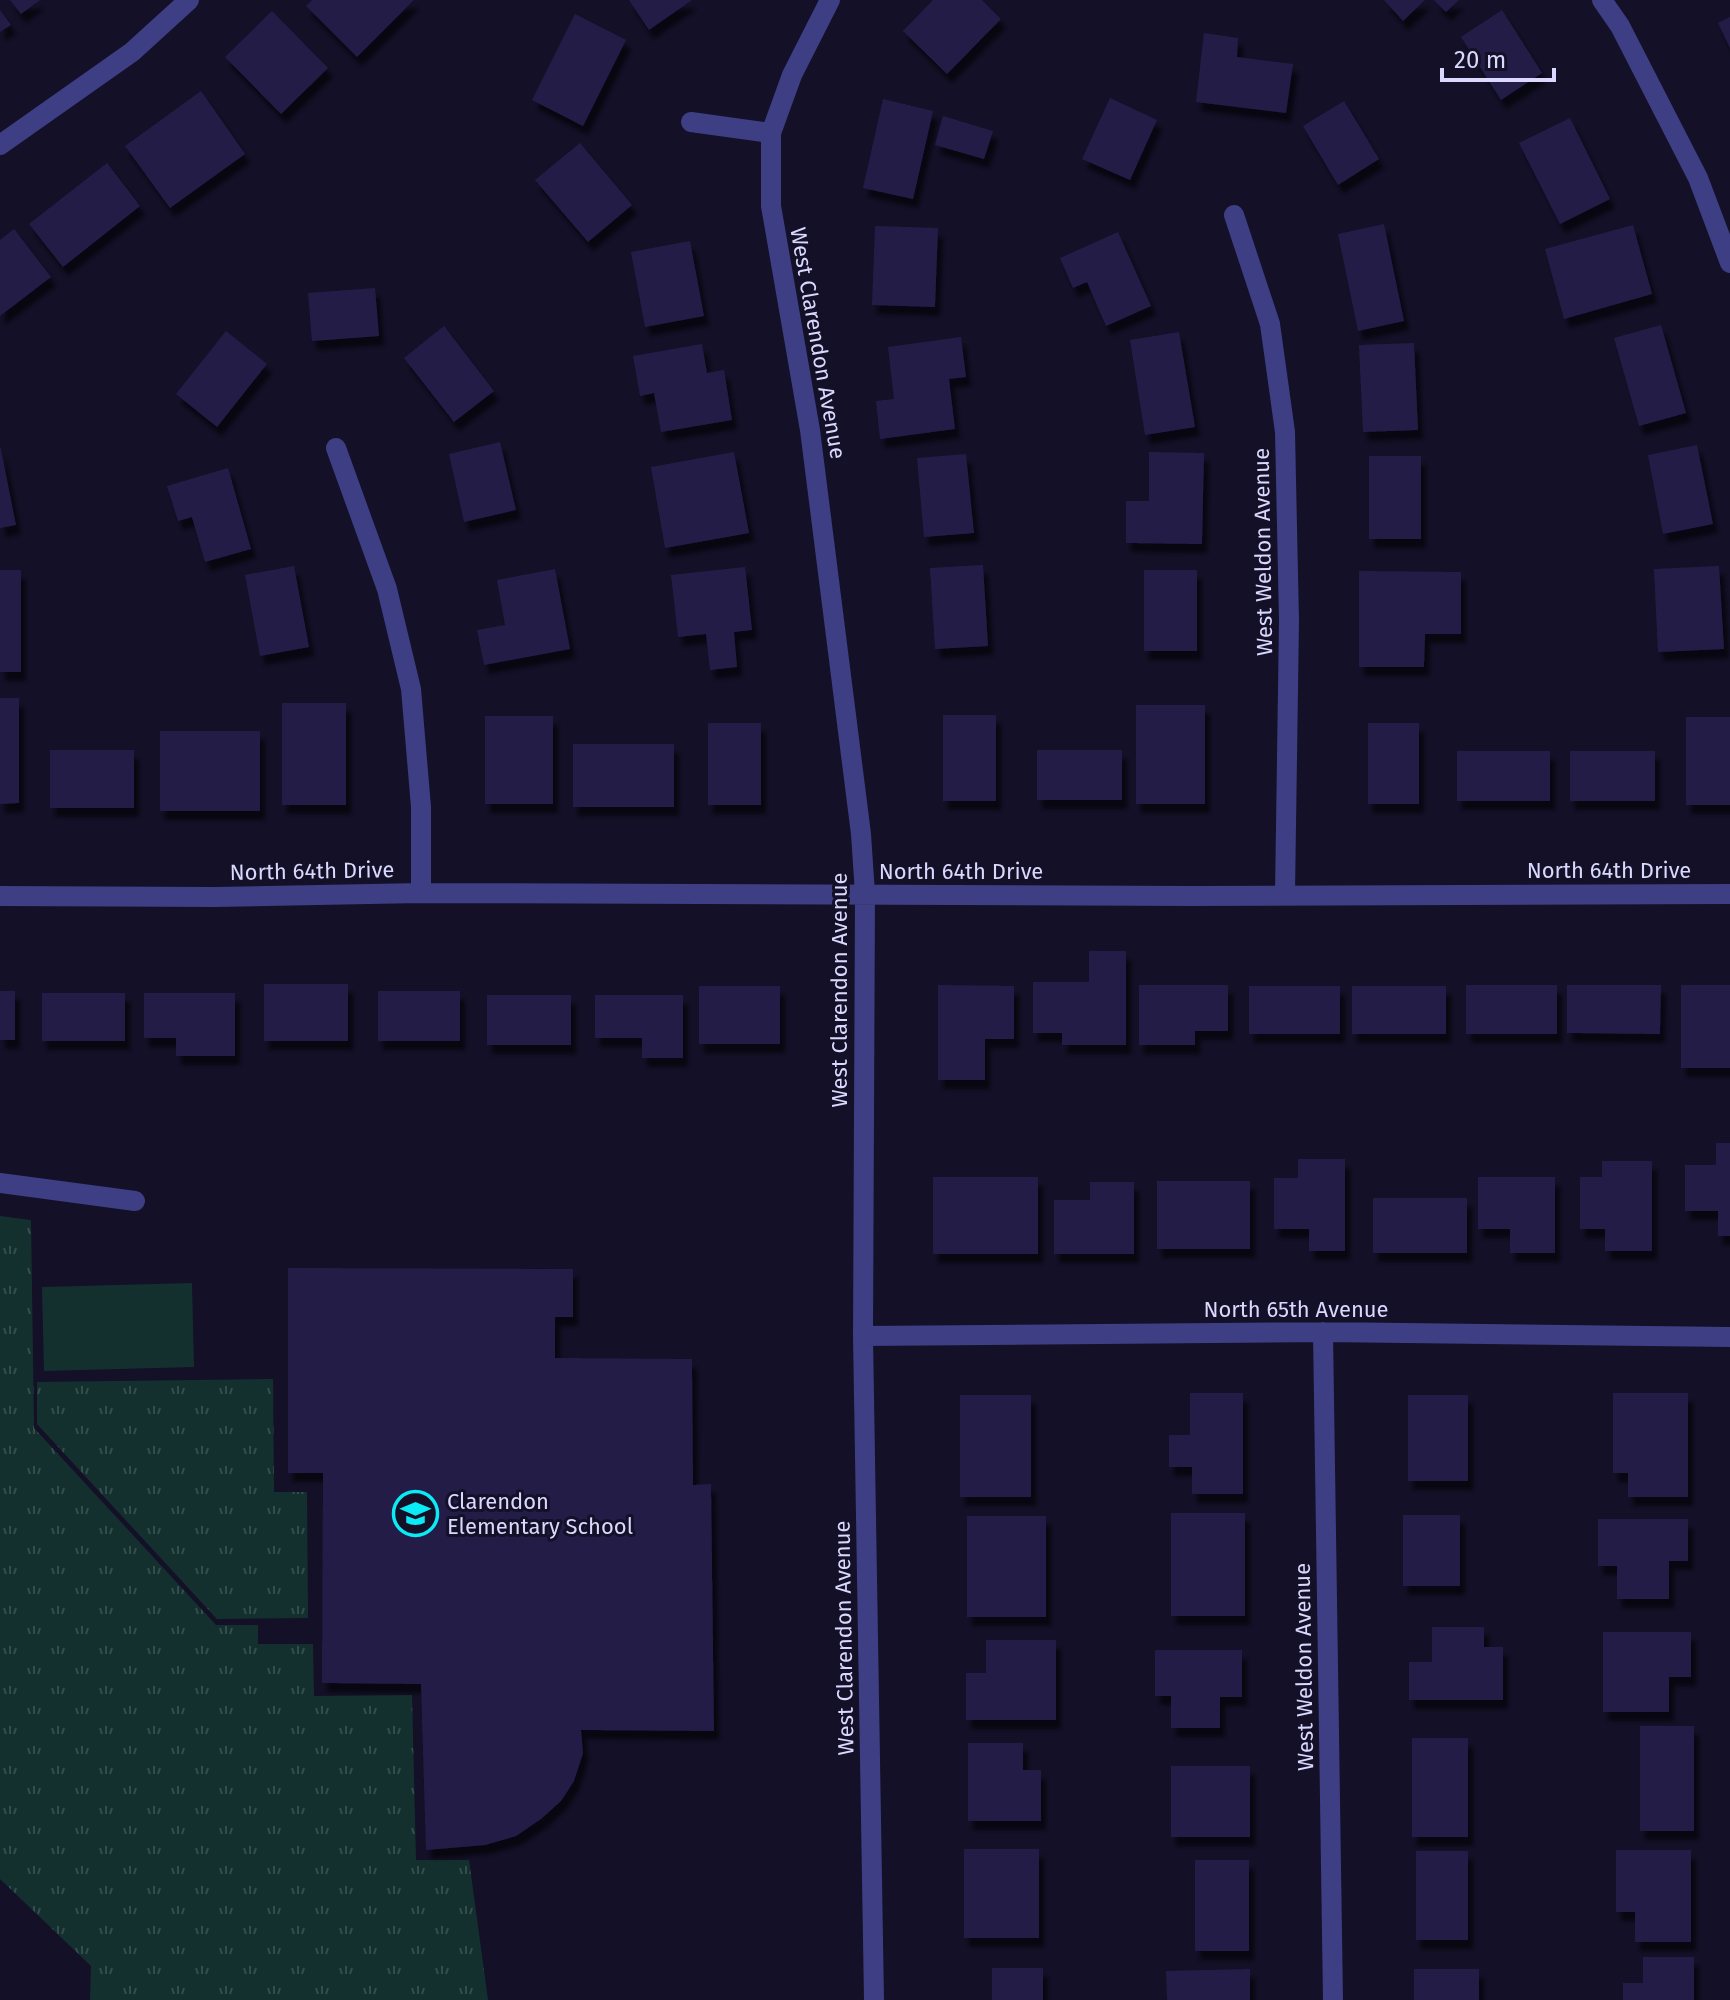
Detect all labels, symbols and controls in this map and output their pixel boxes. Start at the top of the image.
scale bar [1442,32,1554,82]
text: 20 m [1454,46,1506,74]
street label: West Clarendon Avenue [784,225,852,461]
street label: West Weldon Avenue [1248,448,1278,656]
street label: North 64th Drive [229,856,395,886]
street label: North 64th Drive [1527,857,1691,884]
street label: North 64th Drive [879,858,1043,885]
street label: West Clarendon Avenue [826,873,853,1107]
street label: North 65th Avenue [1203,1296,1389,1323]
place label: Clarendon Elementary School [447,1488,633,1540]
school or university icon: Clarendon Elementary School [392,1490,440,1538]
street label: West Clarendon Avenue [828,1520,860,1756]
street label: West Weldon Avenue [1289,1563,1319,1771]

